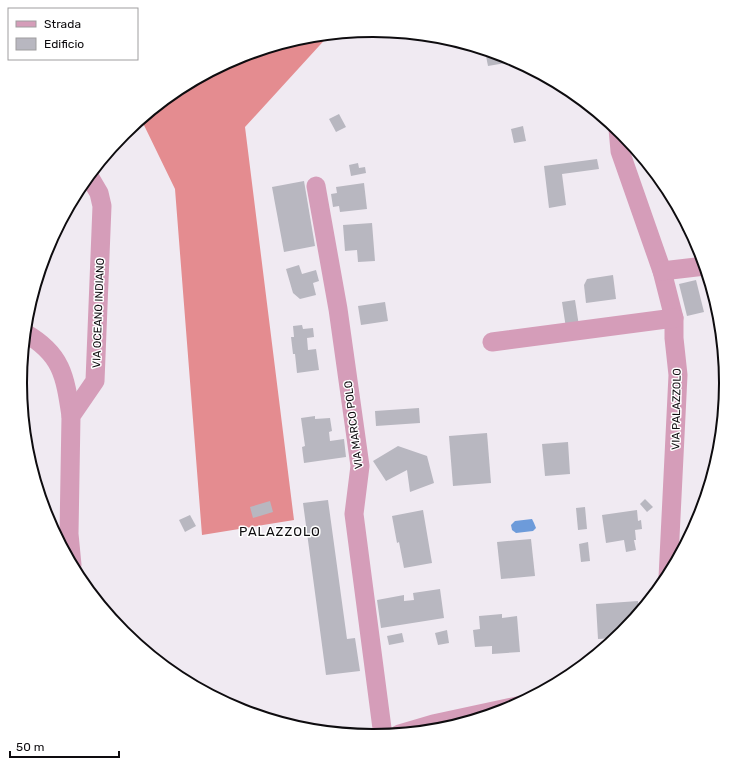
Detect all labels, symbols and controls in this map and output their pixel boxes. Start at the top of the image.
legend [8,8,138,60]
text: Strada [44,17,81,31]
text: Edificio [44,37,84,51]
street label: VIA OCEANO INDIANO [90,258,107,368]
street label: VIA PALAZZOLO [669,368,684,450]
street label: VIA MARCO POLO [342,380,365,470]
district label: PALAZZOLO [239,524,321,539]
scale bar [10,733,119,759]
text: 50 m [16,740,44,754]

